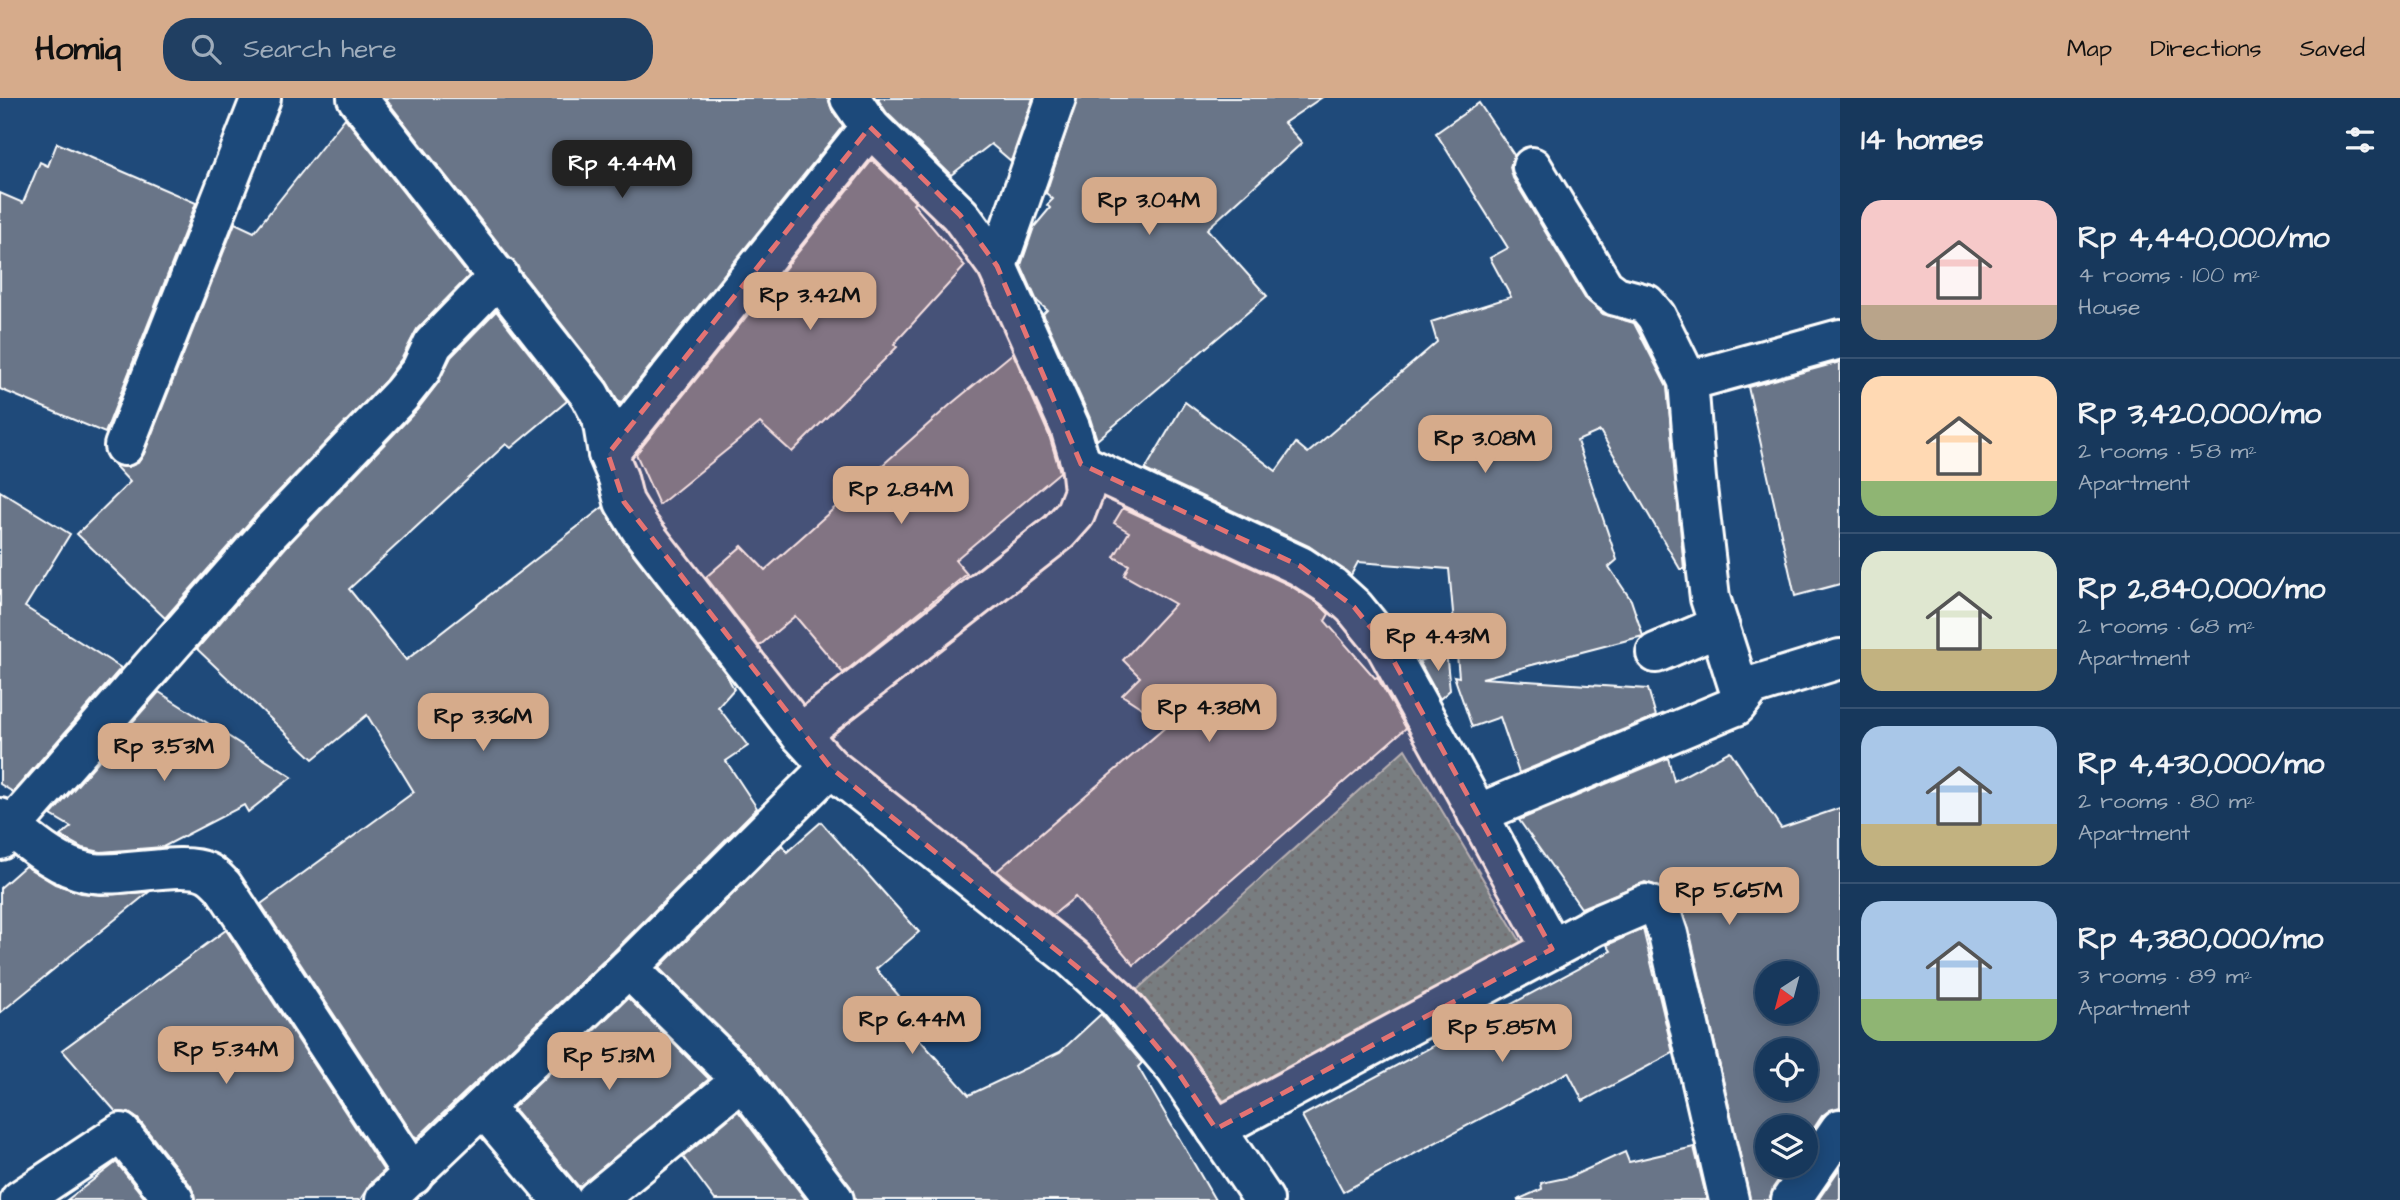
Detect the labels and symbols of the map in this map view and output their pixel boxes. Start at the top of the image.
pin: Rp 4.44M [550,140,694,200]
pin: Rp 3.04M [1077,178,1221,237]
pin: Rp 3.42M [738,272,882,332]
pin: Rp 3.08M [1413,416,1557,475]
pin: Rp 2.84M [829,466,973,526]
pin: Rp 4.43M [1366,614,1510,673]
pin: Rp 4.38M [1137,684,1281,744]
pin: Rp 3.36M [411,694,555,753]
pin: Rp 3.53M [92,724,236,783]
pin: Rp 5.65M [1657,868,1801,927]
north arrow [1755,961,1818,1024]
pin: Rp 6.44M [840,996,984,1056]
pin: Rp 5.85M [1430,1004,1574,1064]
pin: Rp 5.34M [154,1026,298,1086]
pin: Rp 5.13M [537,1032,681,1092]

